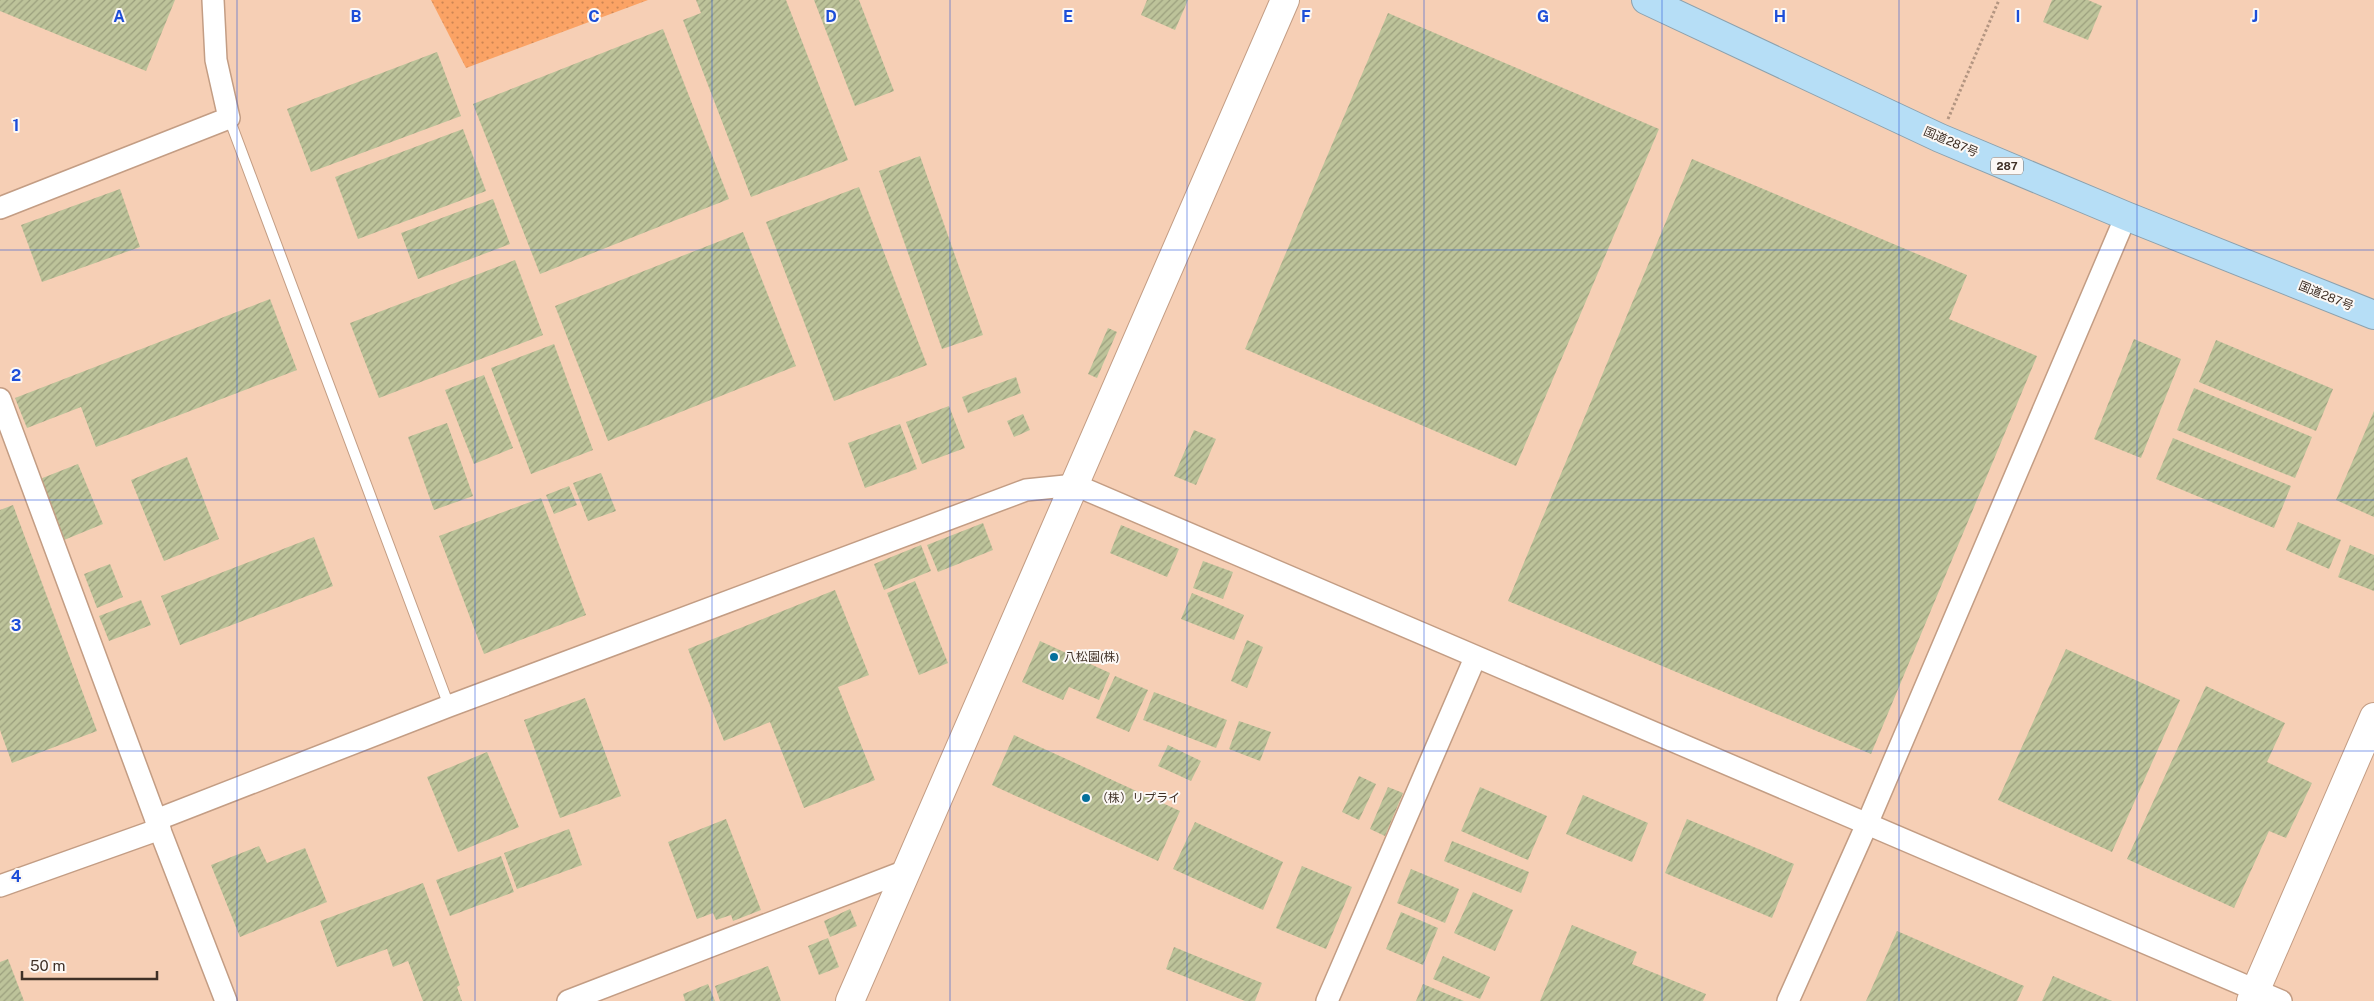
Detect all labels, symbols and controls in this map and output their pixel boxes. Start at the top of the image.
text: A [113,7,125,26]
text: B [351,7,362,26]
text: C [588,7,600,26]
text: D [825,7,837,26]
text: E [1063,7,1073,26]
text: F [1301,7,1311,26]
text: G [1537,7,1549,26]
text: H [1774,7,1786,26]
text: I [2016,7,2020,26]
text: J [2252,7,2258,26]
text: 1 [13,116,19,135]
street label: 国道287号 [1922,124,1980,160]
road number: 287 [1991,158,2023,175]
street label: 国道287号 [2297,279,2355,313]
text: 2 [11,366,21,385]
text: 3 [11,616,21,635]
place label: 八松園(株) [1064,650,1119,664]
marker: 八松園(株) [1048,651,1060,663]
place label: （株）リプライ [1096,791,1180,805]
marker: （株）リプライ [1080,792,1092,804]
text: 4 [11,867,22,886]
scale bar [22,948,158,980]
text: 50 m [30,957,65,974]

